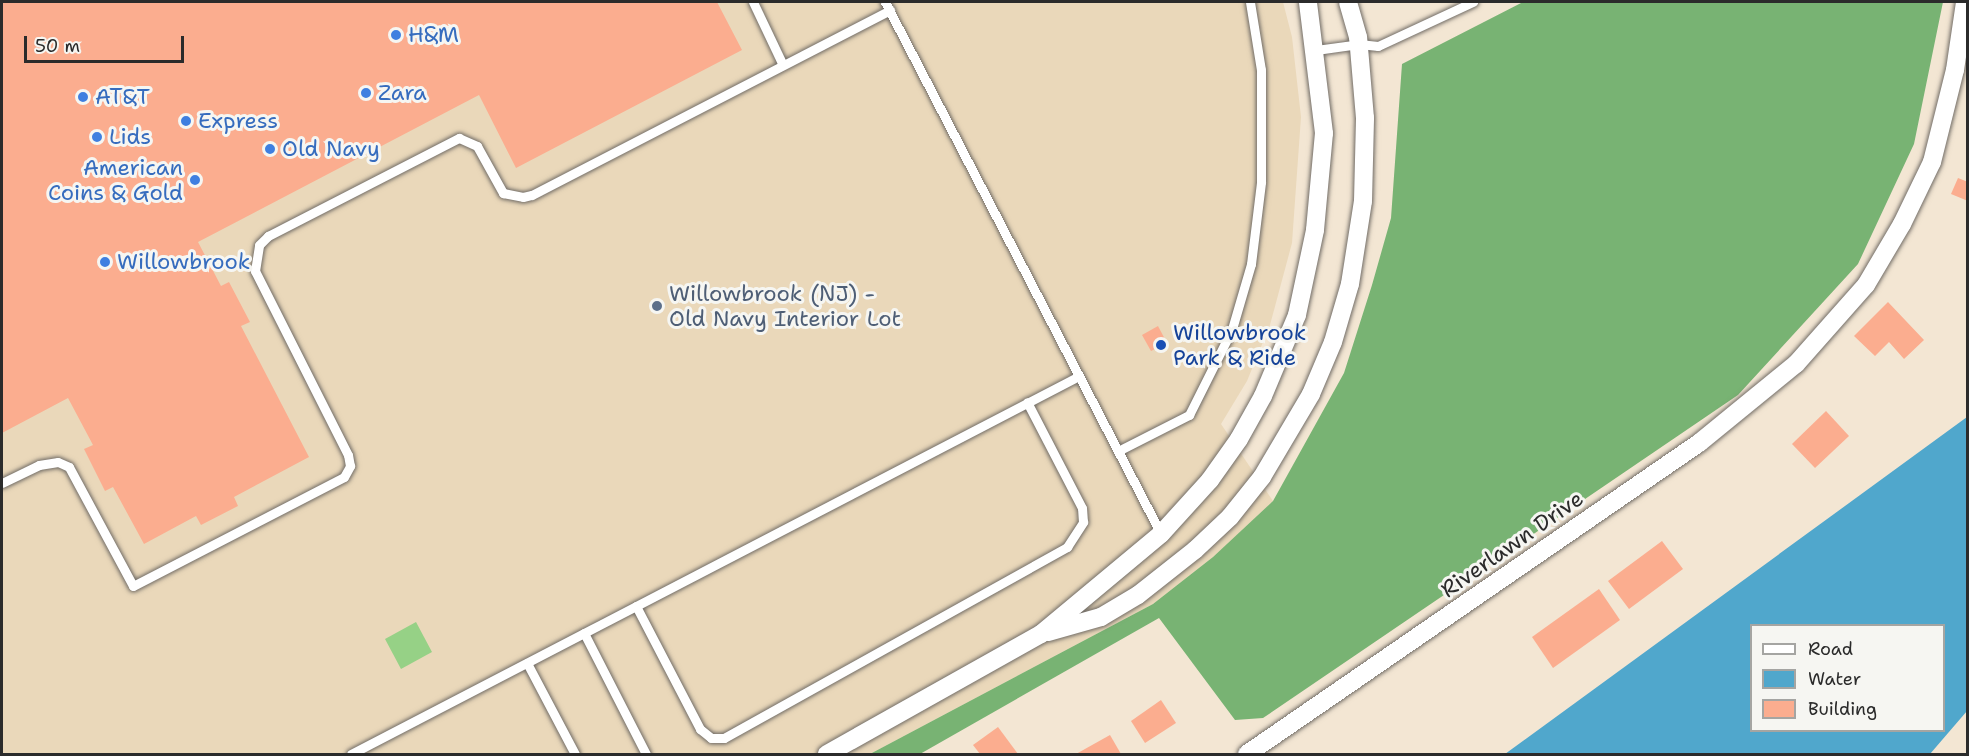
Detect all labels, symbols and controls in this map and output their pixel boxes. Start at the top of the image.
place label: H&M [408,22,459,48]
scale bar [27,24,188,62]
marker: H&M [389,28,403,42]
text: 50 m [35,34,80,58]
place label: Zara [378,80,427,106]
place label: AT&T [95,84,150,110]
marker: Zara [359,86,373,100]
marker: AT&T [76,90,90,104]
place label: Express [198,108,278,134]
marker: Express [179,114,193,128]
place label: Lids [109,124,151,150]
marker: Lids [90,130,104,144]
place label: Old Navy [282,136,380,162]
marker: Old Navy [263,142,277,156]
place label: American Coins & Gold [48,154,183,206]
marker: American Coins & Gold [188,173,202,187]
place label: Willowbrook [117,249,250,275]
marker: Willowbrook [98,255,112,269]
place label: Willowbrook (NJ) - Old Navy Interior Lot [669,280,901,332]
marker: Willowbrook (NJ) - Old Navy Interior Lot [650,299,664,313]
place label: Willowbrook Park & Ride [1173,319,1306,370]
marker: Willowbrook Park & Ride [1154,338,1168,352]
street label: Riverlawn Drive [1436,485,1588,603]
legend [1750,624,1945,732]
text: Road [1808,637,1853,661]
text: Water [1808,667,1861,691]
text: Building [1808,697,1877,721]

